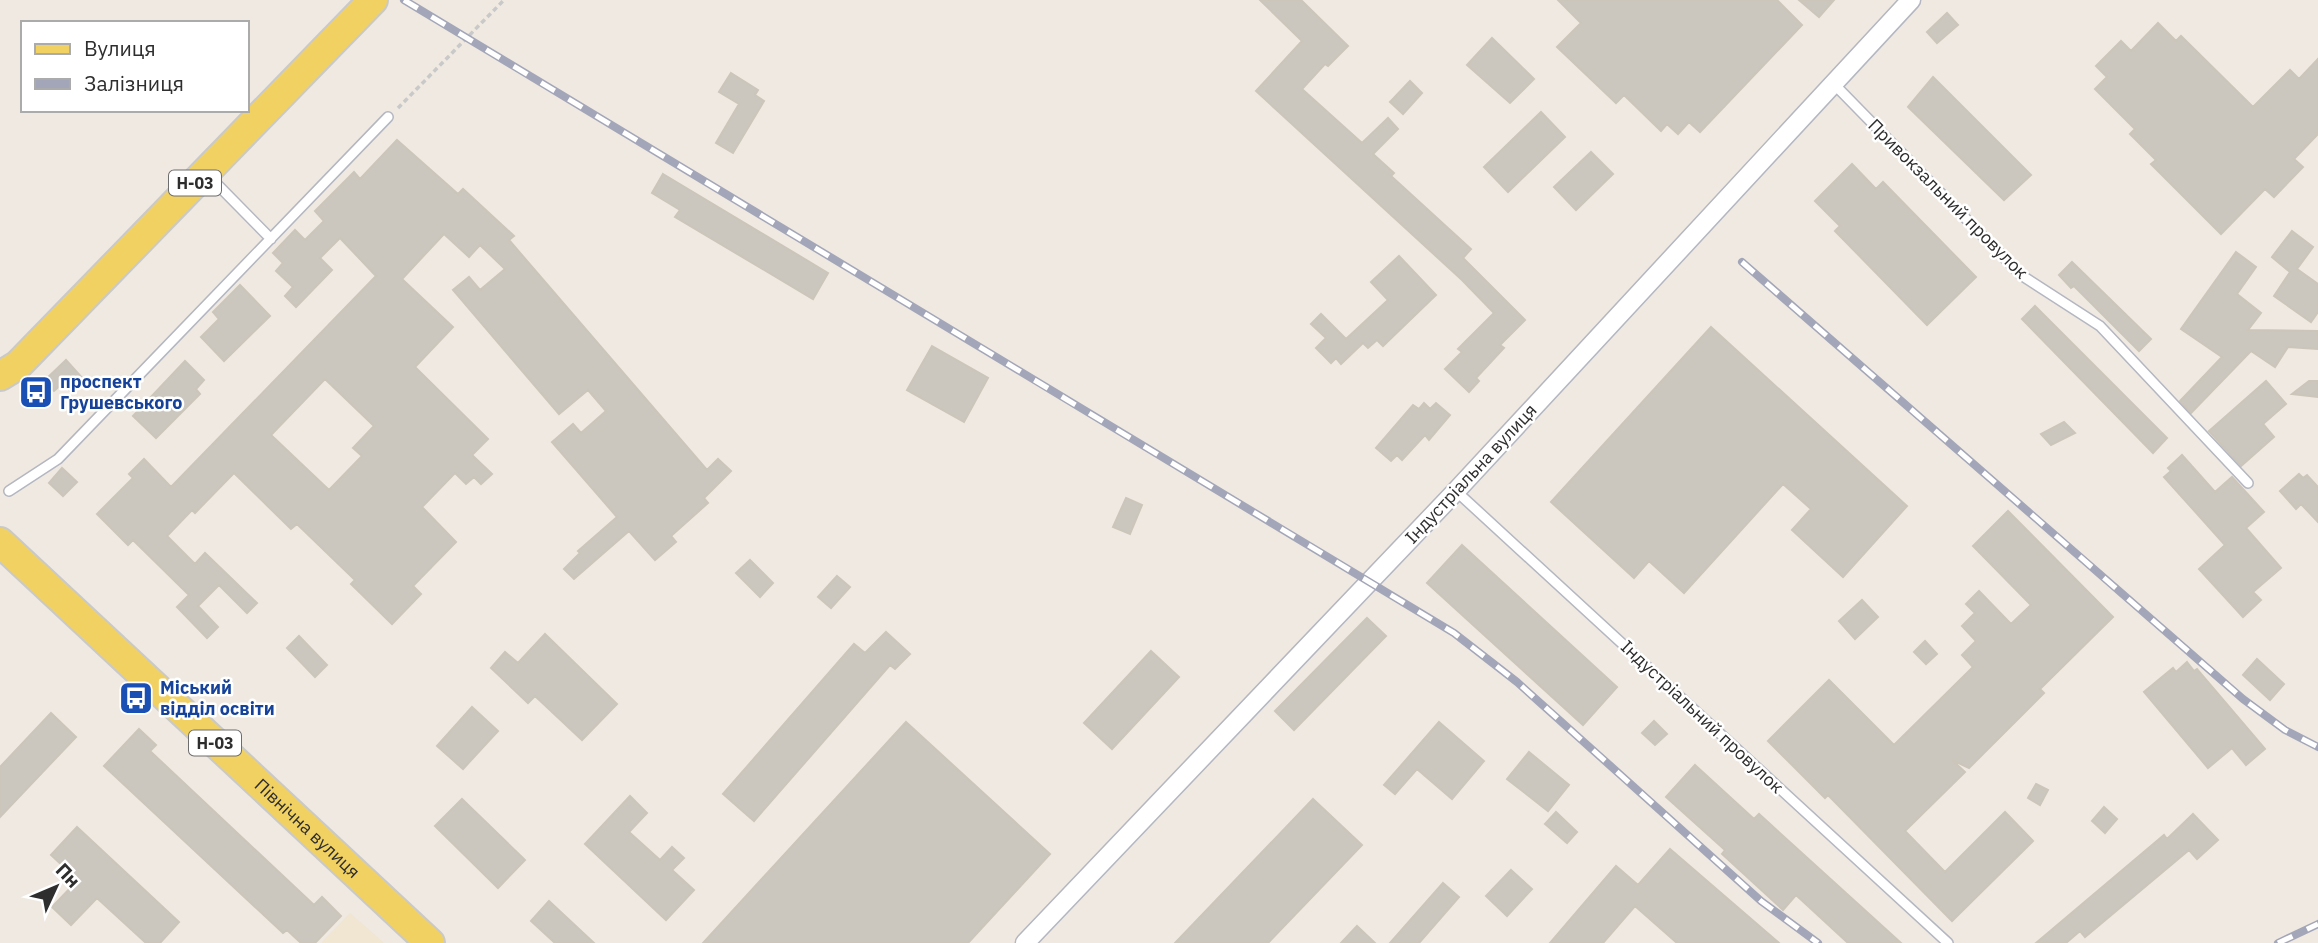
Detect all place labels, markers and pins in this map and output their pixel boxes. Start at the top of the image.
place label: проспект Грушевського [60,370,182,414]
bus stop icon: проспект Грушевського [17,373,55,411]
place label: Міський відділ освіти [160,676,275,720]
bus stop icon: Міський відділ освіти [117,679,155,717]

